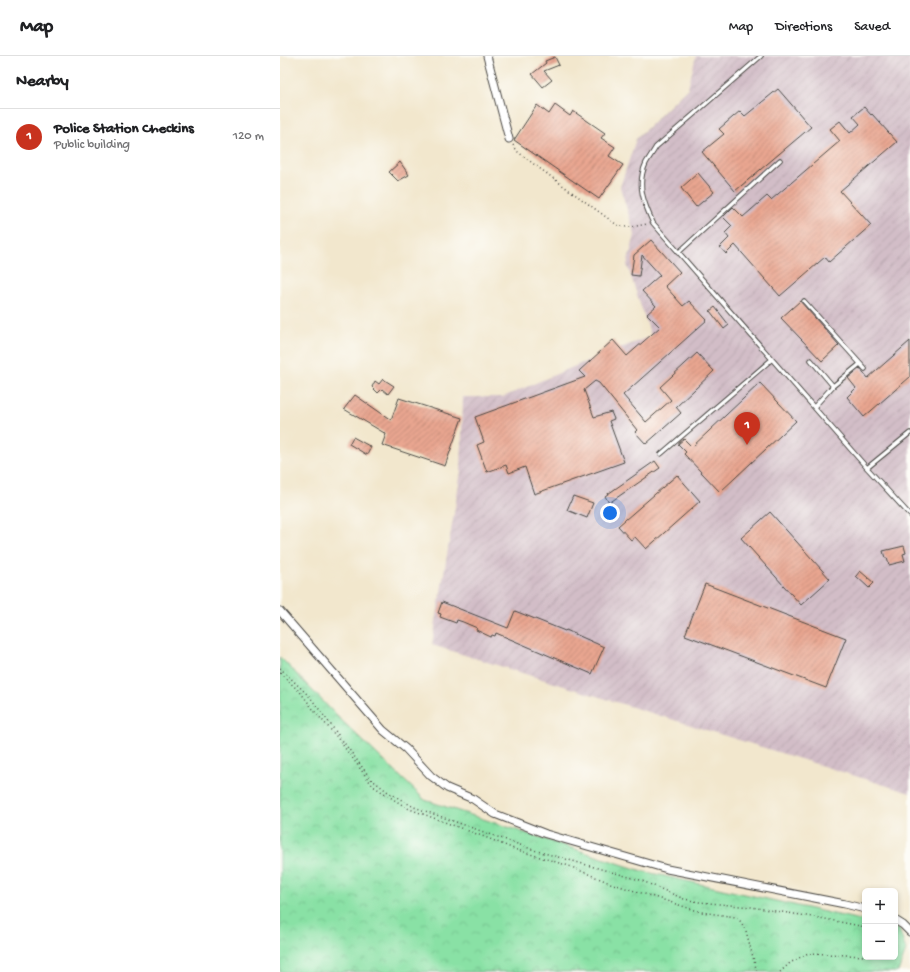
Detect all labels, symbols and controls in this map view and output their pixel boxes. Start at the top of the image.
text: Map [20,16,53,39]
text: Map [729,19,753,36]
text: Directions [775,19,832,36]
text: Saved [854,19,890,36]
text: Nearby [16,72,69,92]
text: Police Station Checkins [54,120,194,138]
text: 1 [26,129,32,144]
text: 120 m [233,129,264,144]
text: Public building [54,138,130,153]
pin: 1 [734,412,760,445]
your location [600,503,620,523]
map controls [862,888,898,960]
button: + [862,888,898,924]
button: − [862,924,898,960]

